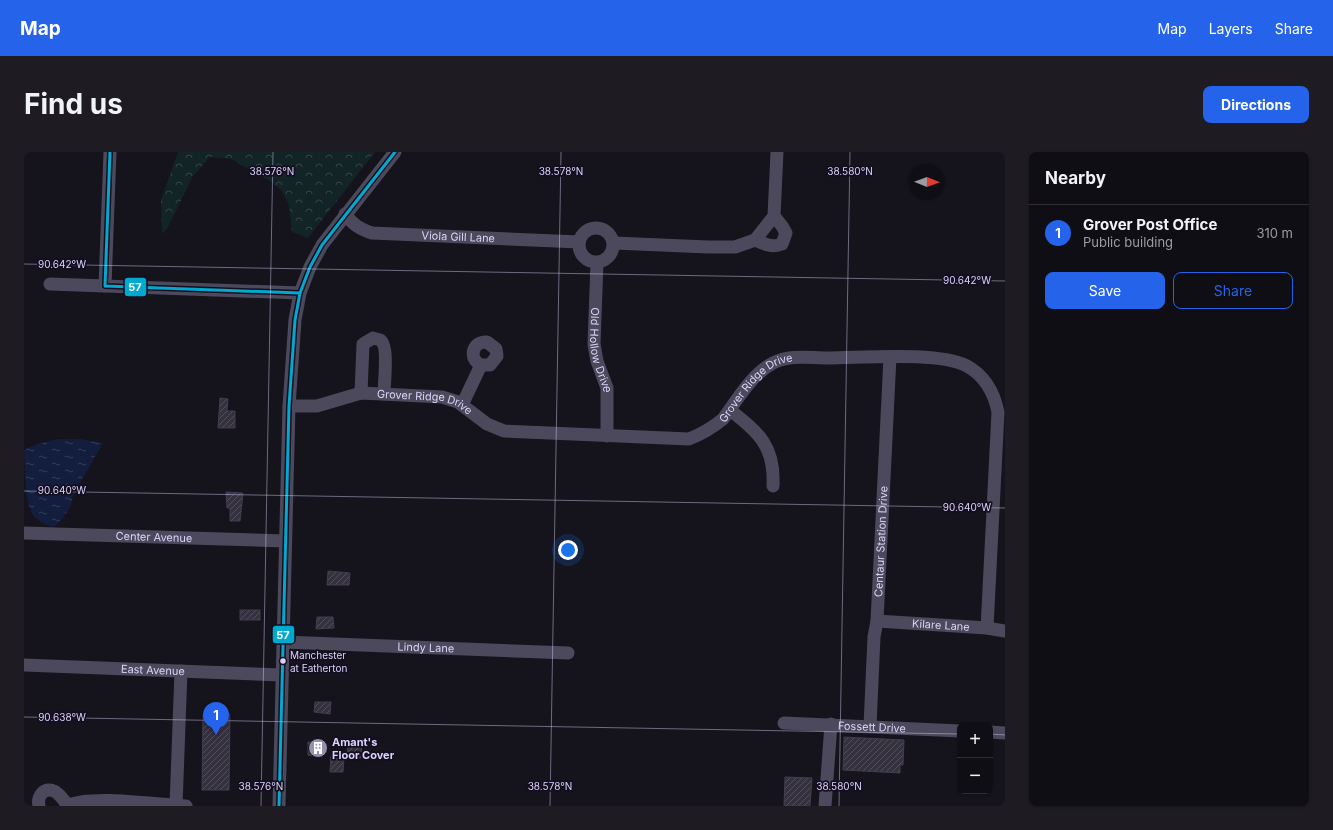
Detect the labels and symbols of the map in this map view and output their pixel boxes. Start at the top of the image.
north arrow [909,164,945,200]
text: 38.576°N [250,165,294,177]
text: 38.578°N [539,165,583,177]
text: 38.580°N [827,165,873,177]
street label: Viola Gill Lane [421,228,495,245]
text: 90.642°W [38,258,86,270]
text: 90.642°W [943,274,991,286]
line badge: 57 [124,277,147,297]
text: 57 [128,280,142,294]
street label: Old Hollow Drive [587,307,614,392]
street label: Grover Ridge Drive [716,351,793,425]
street label: Grover Ridge Drive [377,387,475,418]
text: 90.640°W [38,484,86,496]
street label: Centaur Station Drive [871,486,891,597]
text: 90.640°W [943,501,991,513]
street label: Center Avenue [115,529,193,545]
your location [558,540,578,560]
street label: Kilare Lane [912,616,970,634]
line badge: 57 [272,625,295,644]
text: 57 [276,628,290,642]
street label: Lindy Lane [397,639,455,656]
place label: Manchester at Eatherton [290,649,347,674]
marker: Manchester at Eatherton [278,656,288,666]
street label: East Avenue [121,662,185,678]
pin: 1 [203,702,229,735]
text: 90.638°W [38,711,86,723]
street label: Fossett Drive [838,718,906,736]
place label: Amant's Floor Cover [332,735,395,762]
building icon: Amant's Floor Cover [307,737,329,759]
text: 38.576°N [239,780,283,792]
text: 38.578°N [528,780,572,792]
text: 38.580°N [816,780,862,792]

